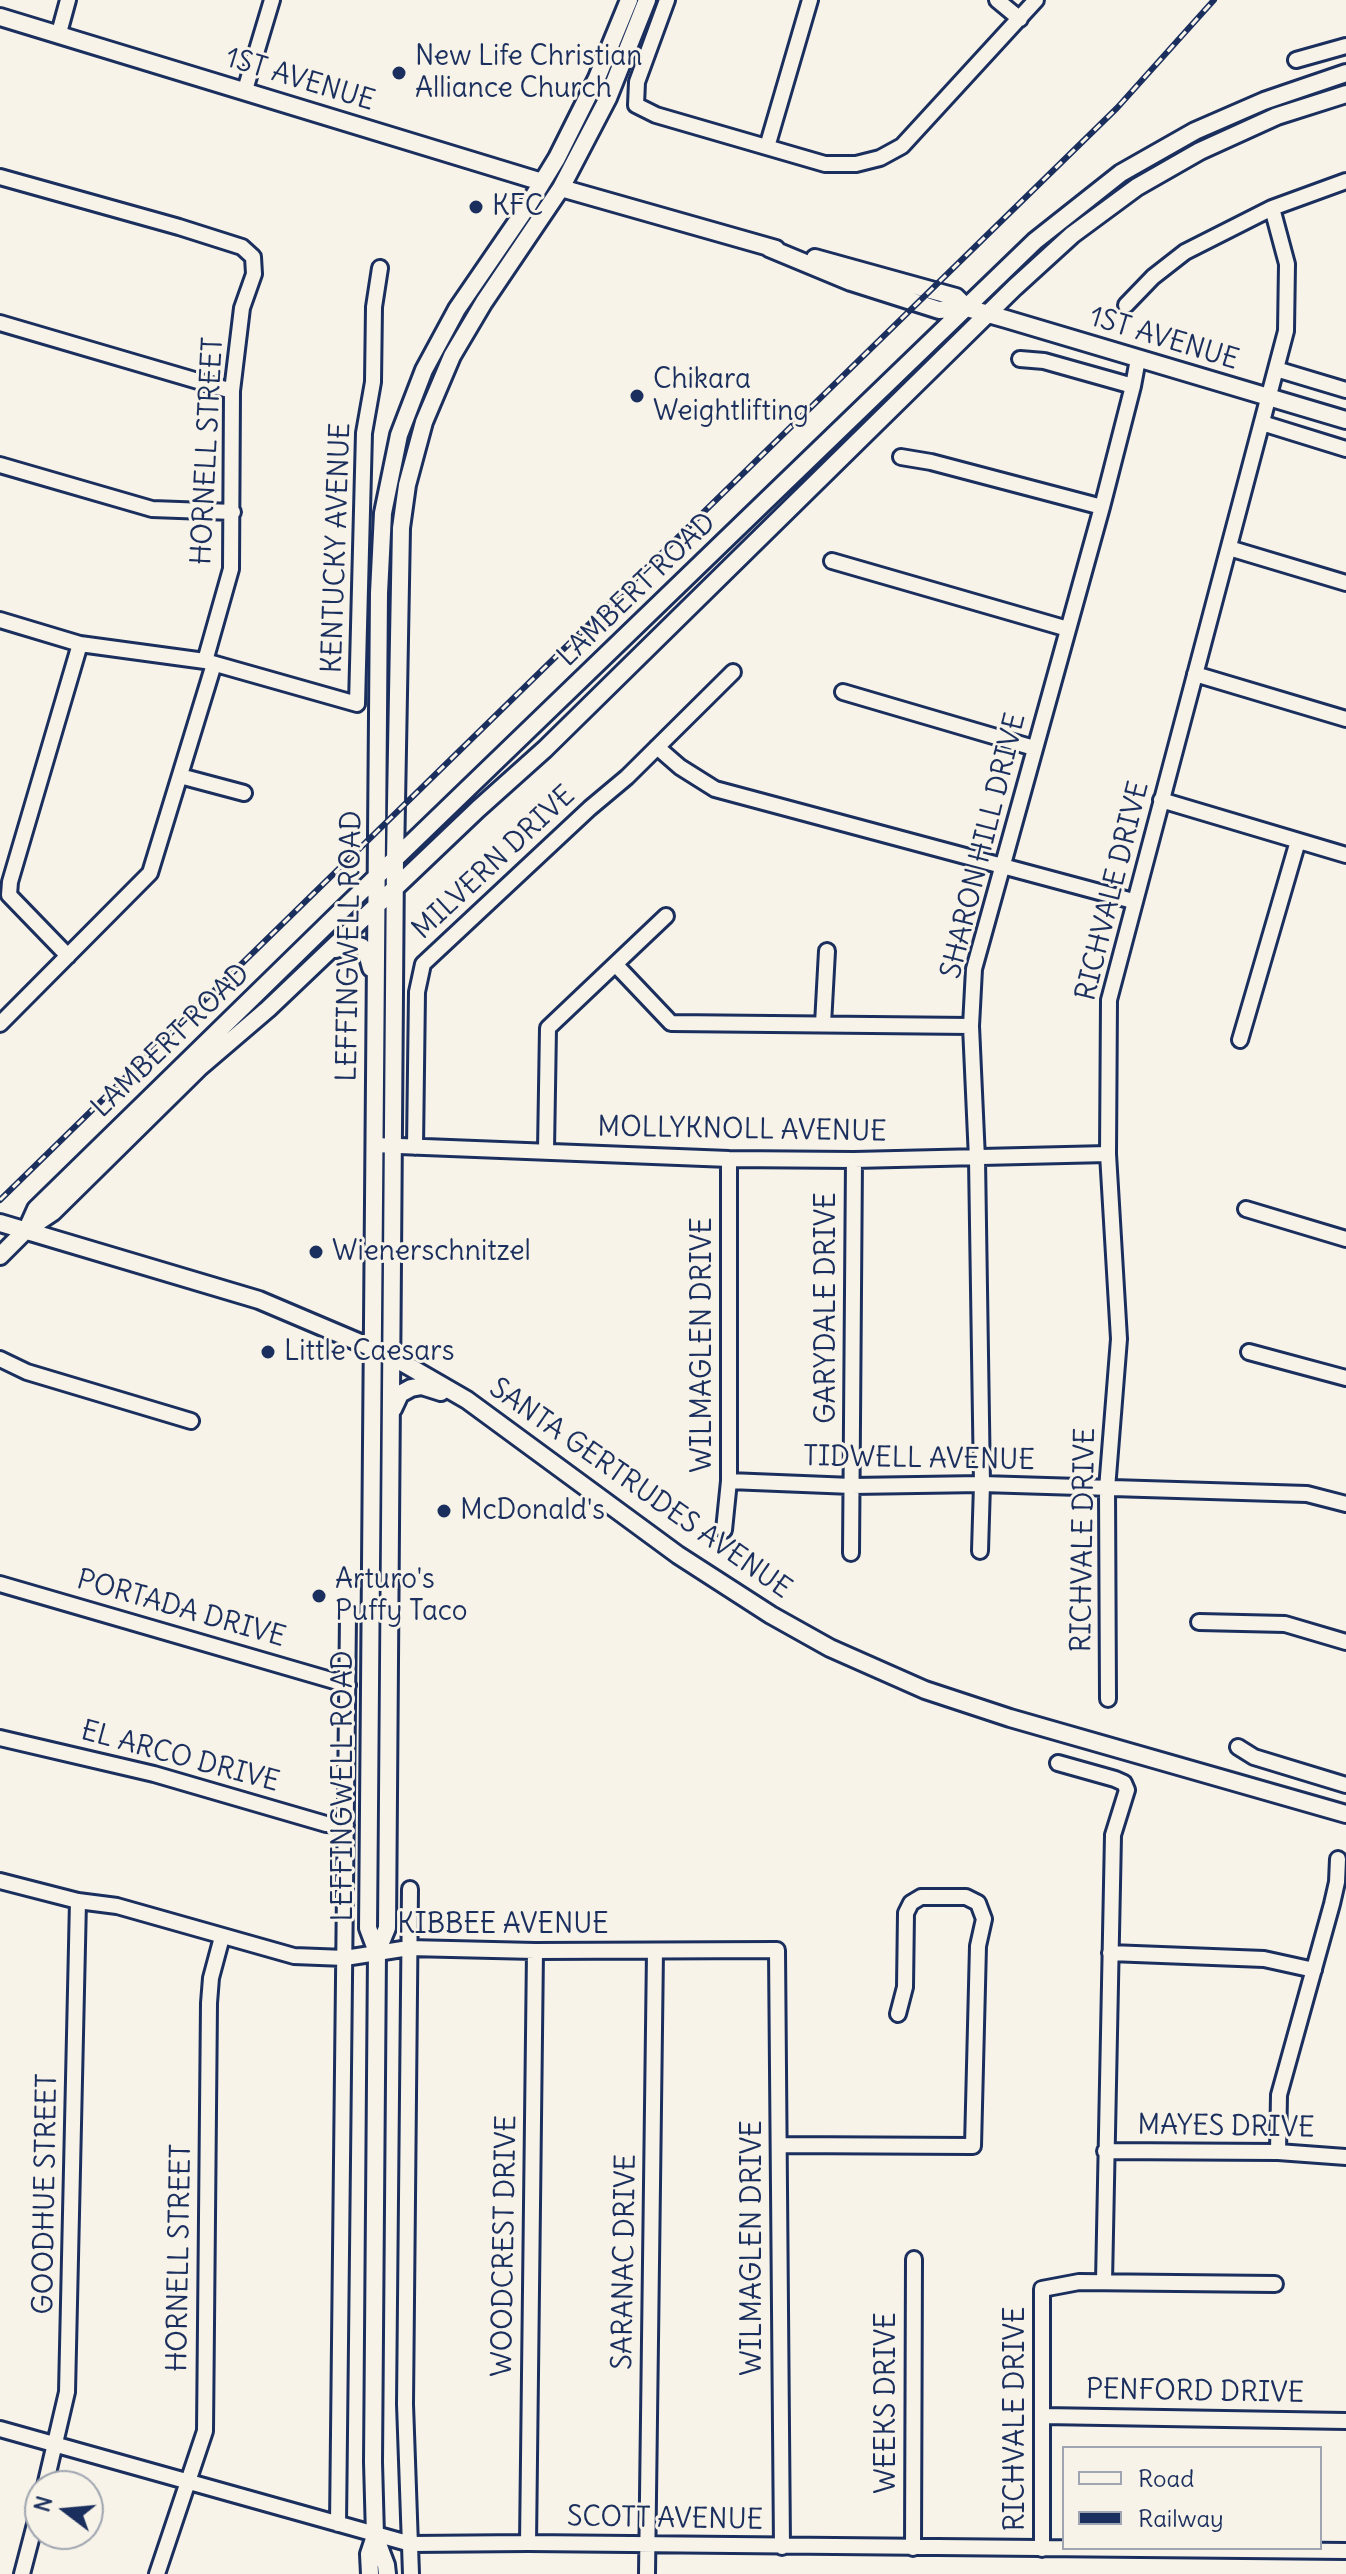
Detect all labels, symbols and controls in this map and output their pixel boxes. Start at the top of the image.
place label: New Life Christian Alliance Church [415,40,643,106]
street label: 1ST AVENUE [221,41,379,119]
marker: New Life Christian Alliance Church [390,64,408,82]
place label: KFC [492,190,543,224]
marker: KFC [467,198,485,216]
street label: 1ST AVENUE [1085,300,1243,378]
street label: HORNELL STREET [185,336,231,566]
place label: Chikara Weightlifting [653,363,809,429]
marker: Chikara Weightlifting [628,387,646,405]
street label: KENTUCKY AVENUE [316,422,358,674]
street label: LAMBERT ROAD [551,506,723,674]
street label: SHARON HILL DRIVE [935,710,1033,982]
street label: RICHVALE DRIVE [1070,778,1156,1004]
street label: MILVERN DRIVE [406,779,582,947]
street label: LEFFINGWELL ROAD [331,810,369,1082]
street label: LAMBERT ROAD [85,957,257,1125]
street label: MOLLYKNOLL AVENUE [597,1111,887,1149]
street label: GARYDALE DRIVE [810,1192,844,1424]
street label: WILMAGLEN DRIVE [686,1217,720,1473]
place label: Wienerschnitzel [332,1235,531,1269]
marker: Wienerschnitzel [307,1243,325,1261]
place label: Little Caesars [284,1335,454,1369]
marker: Little Caesars [259,1343,277,1361]
street label: SANTA GERTRUDES AVENUE [483,1372,797,1606]
street label: RICHVALE DRIVE [1065,1427,1103,1653]
street label: TIDWELL AVENUE [803,1440,1035,1478]
place label: McDonald's [460,1494,605,1528]
marker: McDonald's [435,1502,453,1520]
street label: PORTADA DRIVE [73,1563,289,1655]
place label: Arturo's Puffy Taco [335,1563,467,1629]
marker: Arturo's Puffy Taco [310,1587,328,1605]
street label: LEFFINGWELL ROAD [327,1650,361,1922]
street label: EL ARCO DRIVE [77,1714,283,1800]
street label: KIBBEE AVENUE [397,1908,609,1942]
street label: GOODHUE STREET [27,2073,65,2315]
street label: MAYES DRIVE [1137,2109,1315,2145]
street label: WOODCREST DRIVE [486,2115,524,2377]
street label: WILMAGLEN DRIVE [736,2120,770,2376]
street label: HORNELL STREET [161,2144,199,2372]
street label: SARANAC DRIVE [606,2154,644,2370]
street label: RICHVALE DRIVE [999,2307,1033,2531]
street label: WEEKS DRIVE [870,2312,904,2494]
street label: PENFORD DRIVE [1086,2373,1304,2411]
legend [1062,2446,1322,2550]
text: Road [1138,2463,1194,2493]
north arrow [24,2470,104,2550]
text: N [27,2493,58,2515]
street label: SCOTT AVENUE [567,2500,763,2538]
text: Railway [1138,2503,1224,2533]

